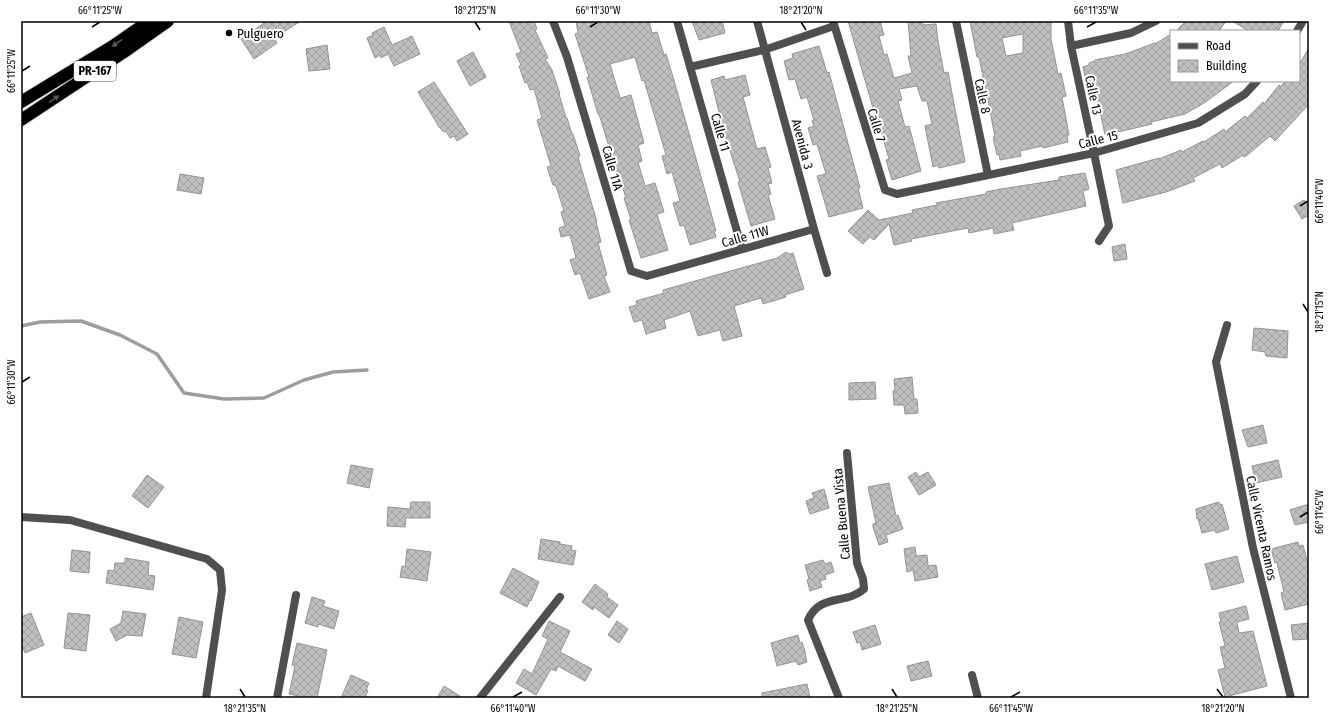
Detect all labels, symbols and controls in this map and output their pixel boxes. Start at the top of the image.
text: 66°11'25"W [78,5,123,17]
text: 18°21'25"N [454,5,496,17]
text: 66°11'30"W [575,5,621,17]
text: 18°21'20"N [779,5,823,17]
text: 66°11'35"W [1074,5,1119,17]
place label: Pulguero [237,26,284,41]
marker: Pulguero [224,28,234,38]
legend [1170,30,1300,82]
one-way arrow [112,39,122,47]
text: Road [1206,39,1231,53]
text: 66°11'25"W [6,48,18,93]
text: Building [1206,59,1247,73]
road number: PR-167 [74,61,116,81]
street label: Calle 13 [1082,74,1105,116]
street label: Calle 8 [971,77,994,115]
one-way arrow [49,95,59,103]
street label: Calle 7 [864,107,889,144]
street label: Calle 11 [708,111,733,153]
street label: Avenida 3 [789,117,816,171]
street label: Calle 15 [1077,127,1119,152]
street label: Calle 11A [599,144,626,192]
text: 66°11'40"W [1314,178,1326,224]
street label: Calle 11W [720,222,771,250]
text: 18°21'15"N [1314,291,1326,333]
text: 66°11'30"W [6,359,18,405]
street label: Calle Buena Vista [830,468,853,560]
street label: Calle Vicenta Ramos [1243,474,1280,582]
text: 66°11'45"W [1314,489,1326,534]
text: 18°21'35"N [224,703,266,715]
text: 66°11'40"W [490,703,536,715]
text: 18°21'25"N [876,703,918,715]
text: 66°11'45"W [989,703,1034,715]
text: 18°21'20"N [1201,703,1245,715]

